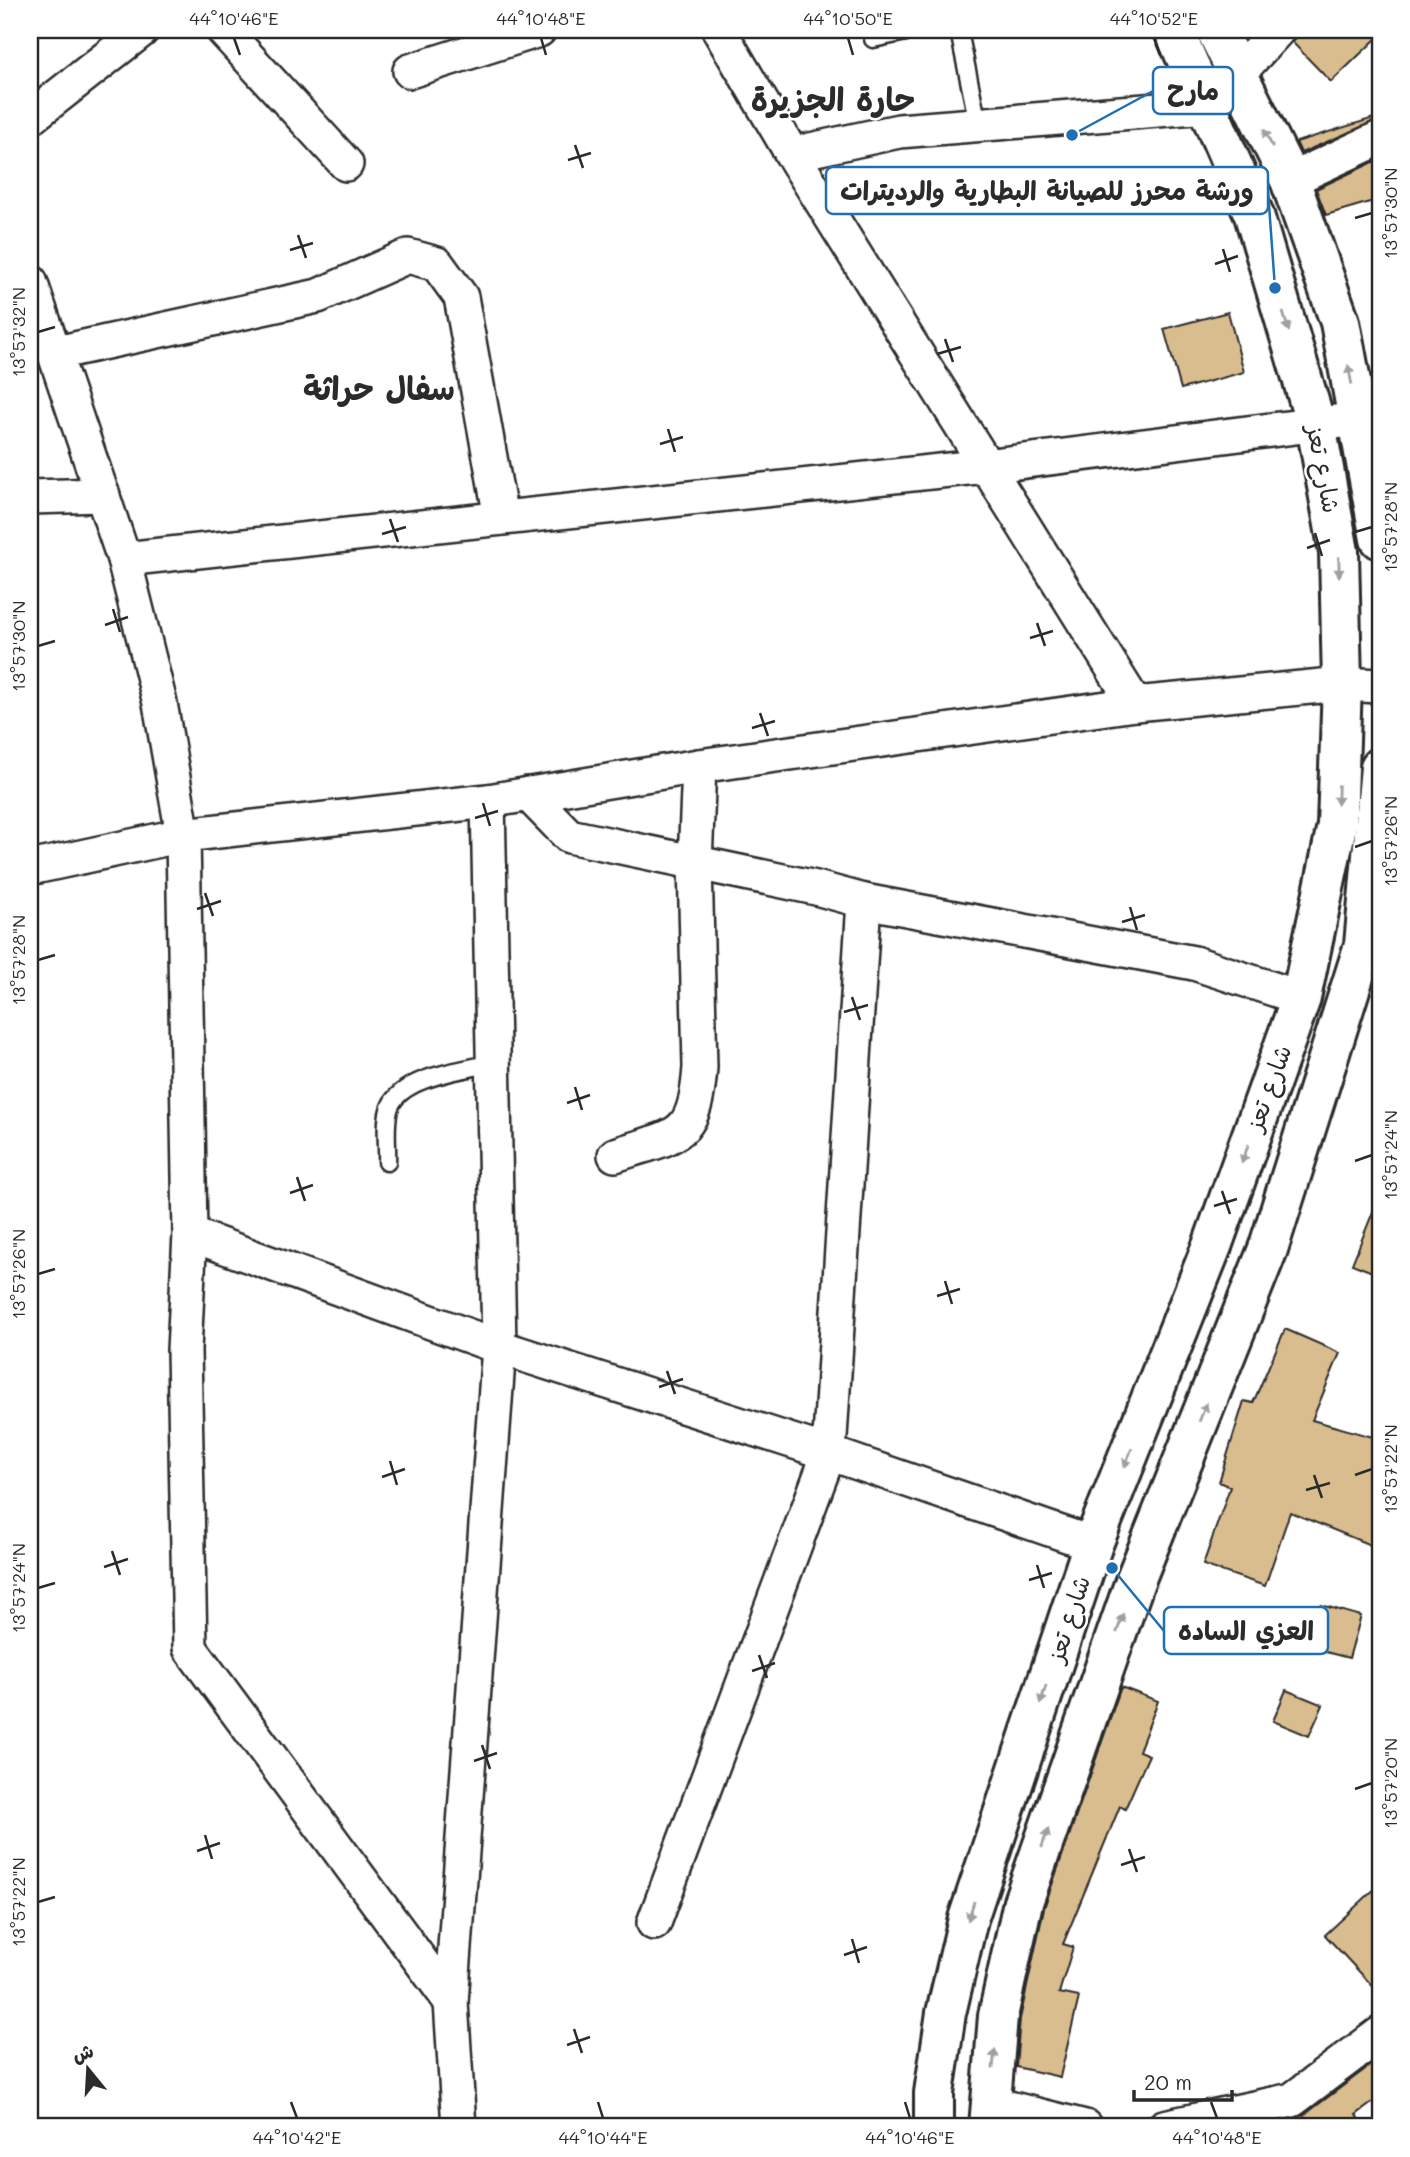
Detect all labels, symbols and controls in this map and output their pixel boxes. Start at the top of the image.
text: 44°10'46"E [189,6,279,30]
text: 44°10'48"E [496,6,586,30]
text: 44°10'50"E [803,6,893,30]
text: 44°10'52"E [1110,6,1198,30]
callout: مارح [1153,67,1233,114]
text: مارح [1167,73,1219,107]
district label: حارة الجزيرة [751,77,915,119]
one-way arrow [1263,128,1274,148]
callout: ورشة محرز للصيانة البطارية والرديترات [826,167,1268,214]
text: 13°57'30"N [1378,167,1402,259]
text: ورشة محرز للصيانة البطارية والرديترات [840,173,1254,208]
text: 13°57'32"N [6,287,30,377]
one-way arrow [1282,311,1292,332]
one-way arrow [1345,364,1356,386]
district label: سفال حراثة [303,366,455,408]
street label: شارع تعز [1297,420,1348,516]
text: 13°57'28"N [1378,482,1402,572]
one-way arrow [1333,557,1345,579]
text: 13°57'30"N [6,600,30,692]
one-way arrow [1332,784,1343,806]
text: 13°57'26"N [1378,796,1402,886]
text: 13°57'28"N [6,915,30,1005]
street label: شارع تعز [1237,1040,1300,1138]
text: 13°57'24"N [1378,1110,1402,1200]
one-way arrow [1240,1144,1251,1165]
text: 13°57'26"N [6,1229,30,1319]
one-way arrow [1197,1401,1208,1422]
text: 13°57'22"N [1378,1424,1402,1514]
one-way arrow [1122,1448,1133,1469]
text: 13°57'24"N [6,1543,30,1633]
street label: شارع تعز [1038,1571,1099,1669]
callout: العزي الساده [1164,1607,1328,1654]
one-way arrow [1115,1613,1126,1634]
text: العزي الساده [1178,1613,1314,1650]
one-way arrow [1038,1685,1048,1706]
text: 13°57'20"N [1378,1738,1402,1828]
one-way arrow [1040,1828,1051,1849]
text: 13°57'22"N [6,1857,30,1947]
one-way arrow [965,1901,976,1922]
north arrow [52,2035,122,2104]
text: ش [69,2037,96,2067]
one-way arrow [988,2048,999,2070]
scale bar [1134,2059,1232,2103]
text: 20 m [1144,2068,1192,2095]
text: 44°10'42"E [253,2125,341,2149]
text: 44°10'44"E [559,2125,648,2149]
text: 44°10'46"E [865,2125,955,2149]
text: 44°10'48"E [1172,2125,1262,2149]

